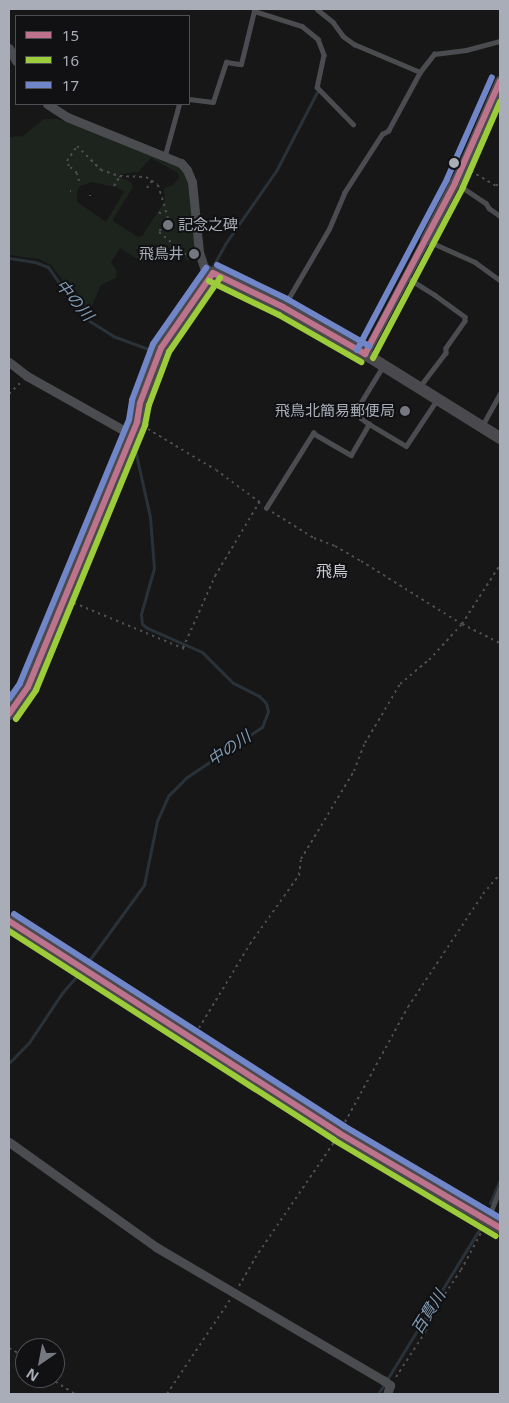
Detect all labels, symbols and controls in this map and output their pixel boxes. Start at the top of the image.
legend [15,15,190,105]
text: 15 [62,25,79,45]
text: 16 [62,50,79,70]
text: 17 [62,75,79,95]
unlabelled marker [449,158,459,168]
place label: 記念之碑 [178,216,238,234]
marker: 記念之碑 [162,219,174,231]
place label: 飛鳥井 [139,245,184,263]
marker: 飛鳥井 [188,248,200,260]
water label: 中の川 [52,275,98,325]
place label: 飛鳥北簡易郵便局 [275,402,395,420]
marker: 飛鳥北簡易郵便局 [399,405,411,417]
district label: 飛鳥 [316,561,348,581]
water label: 中の川 [204,727,254,769]
water label: 百貫川 [407,1287,449,1337]
north arrow [15,1338,65,1388]
text: N [22,1364,42,1386]

